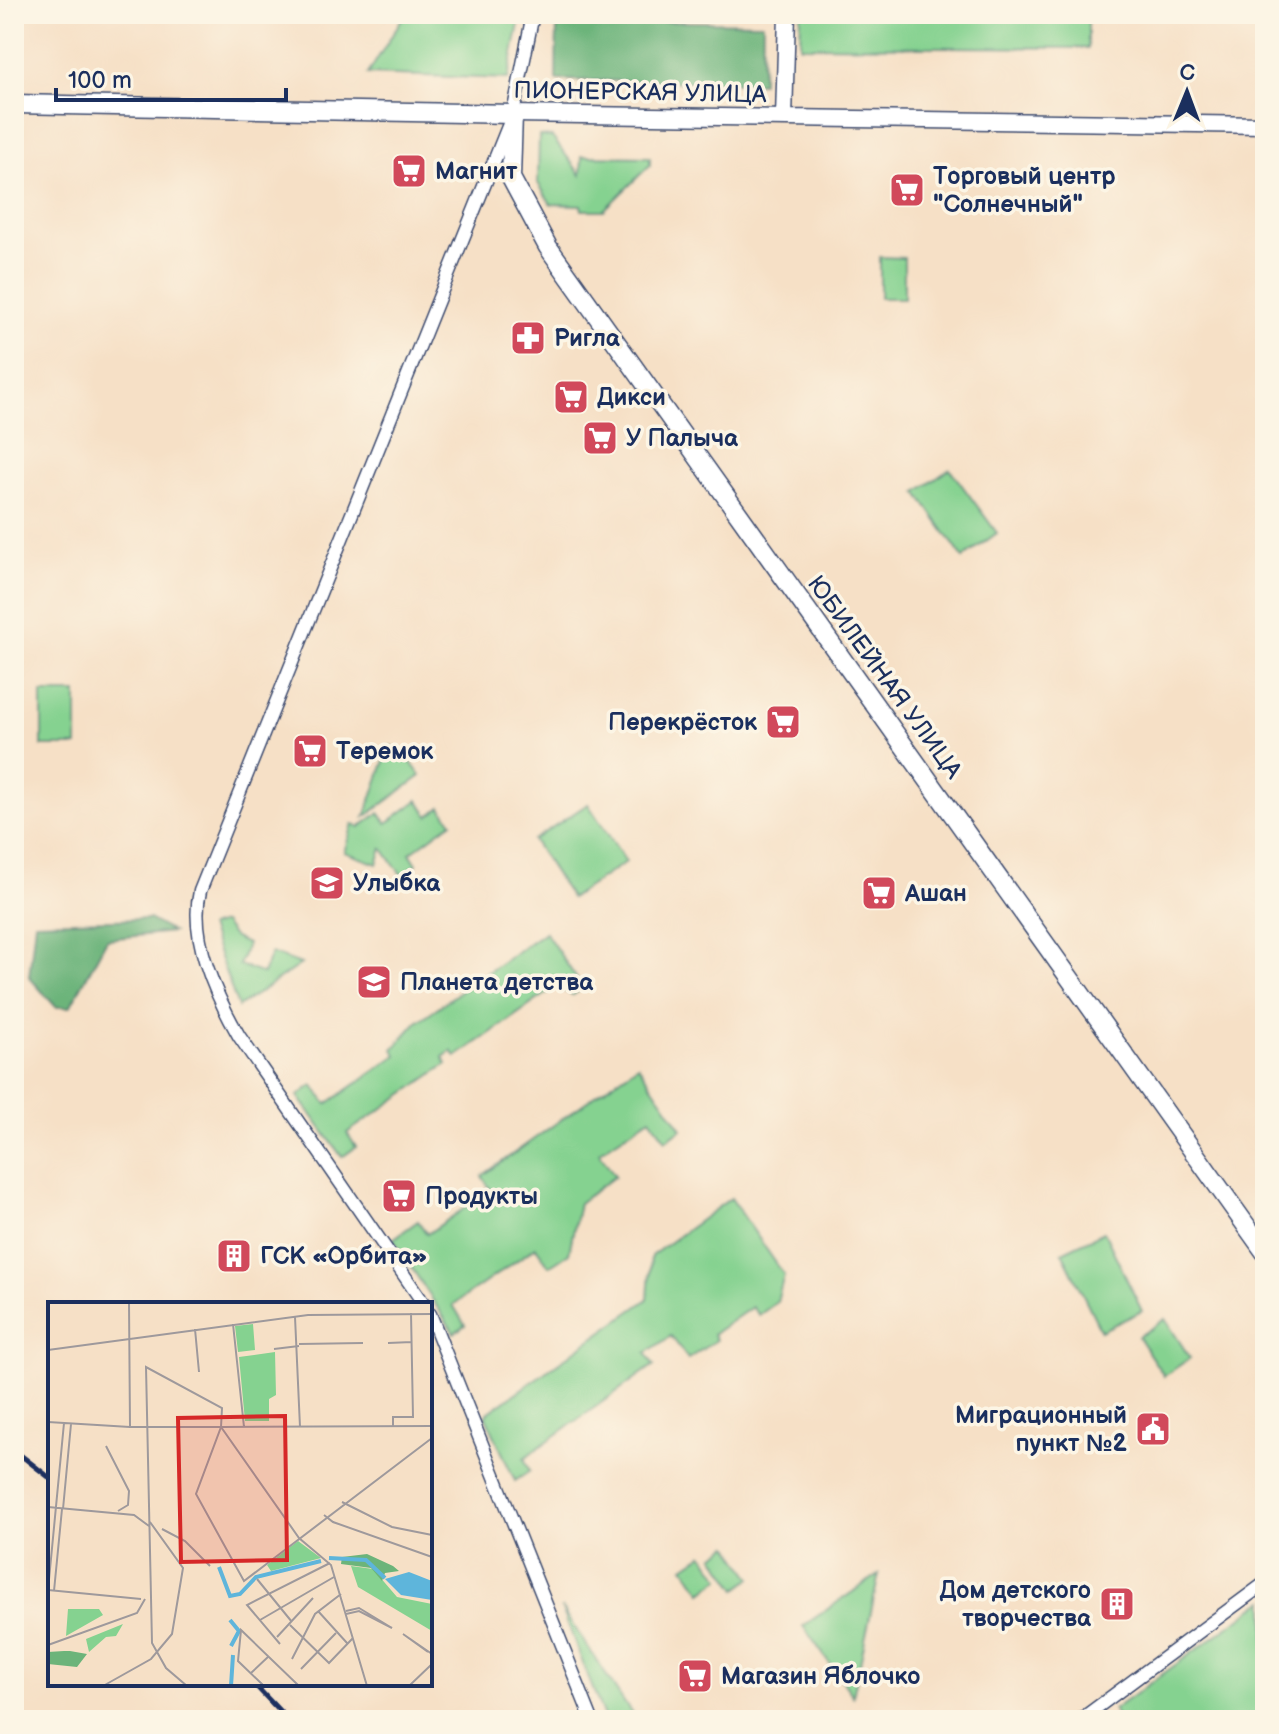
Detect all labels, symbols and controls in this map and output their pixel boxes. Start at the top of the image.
scale bar [56,52,286,102]
north arrow [1147,52,1227,132]
text: С [1179,60,1195,87]
text: 100 m [68,66,132,95]
street label: ПИОНЕРСКАЯ УЛИЦА [513,76,767,109]
supermarket icon: Магнит [390,152,428,190]
place label: Магнит [435,157,518,186]
place label: Торговый центр "Солнечный" [933,162,1116,219]
supermarket icon: Торговый центр "Солнечный" [888,171,926,209]
pharmacy icon: Ригла [509,319,547,357]
place label: Ригла [554,324,621,353]
supermarket icon: Дикси [552,378,590,416]
place label: Дикси [597,383,666,412]
supermarket icon: У Палыча [581,419,619,457]
place label: У Палыча [626,424,739,453]
street label: ЮБИЛЕЙНАЯ УЛИЦА [801,570,968,785]
supermarket icon: Перекрёсток [764,703,802,741]
place label: Перекрёсток [608,708,758,737]
supermarket icon: Теремок [291,732,329,770]
place label: Теремок [336,737,434,766]
school or university icon: Улыбка [308,864,346,902]
place label: Улыбка [353,869,441,898]
supermarket icon: Ашан [860,874,898,912]
place label: Ашан [904,879,967,908]
school or university icon: Планета детства [355,963,393,1001]
place label: Планета детства [400,968,594,997]
supermarket icon: Продукты [380,1177,418,1215]
place label: Продукты [425,1182,538,1211]
building icon: ГСК «Орбита» [215,1237,253,1275]
place label: ГСК «Орбита» [260,1242,428,1271]
inset map [48,1302,432,1686]
place label: Миграционный пункт №2 [955,1401,1128,1458]
public building icon: Миграционный пункт №2 [1134,1410,1172,1448]
place label: Дом детского творчества [940,1576,1092,1633]
building icon: Дом детского творчества [1098,1585,1136,1623]
supermarket icon: Магазин Яблочко [676,1657,714,1695]
place label: Магазин Яблочко [721,1662,920,1691]

